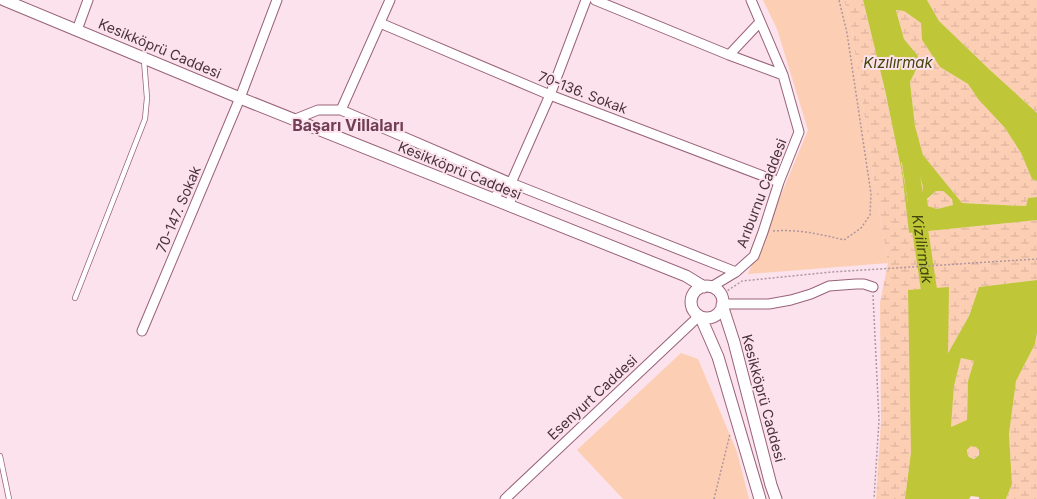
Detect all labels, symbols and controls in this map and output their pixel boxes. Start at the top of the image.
street label: Kesikköprü Caddesi [96,14,224,82]
water label: Kızılırmak [863,53,934,72]
street label: 70-136. Sokak [536,67,630,117]
district label: Başarı Villaları [292,115,404,135]
street label: Arıburnu Caddesi [732,136,790,250]
street label: Kesikköprü Caddesi [396,137,524,203]
street label: 70-147. Sokak [152,163,204,255]
water label: Kizilirmak [908,213,938,285]
street label: Kesikköprü Caddesi [739,332,789,464]
street label: Esenyurt Caddesi [544,351,640,443]

